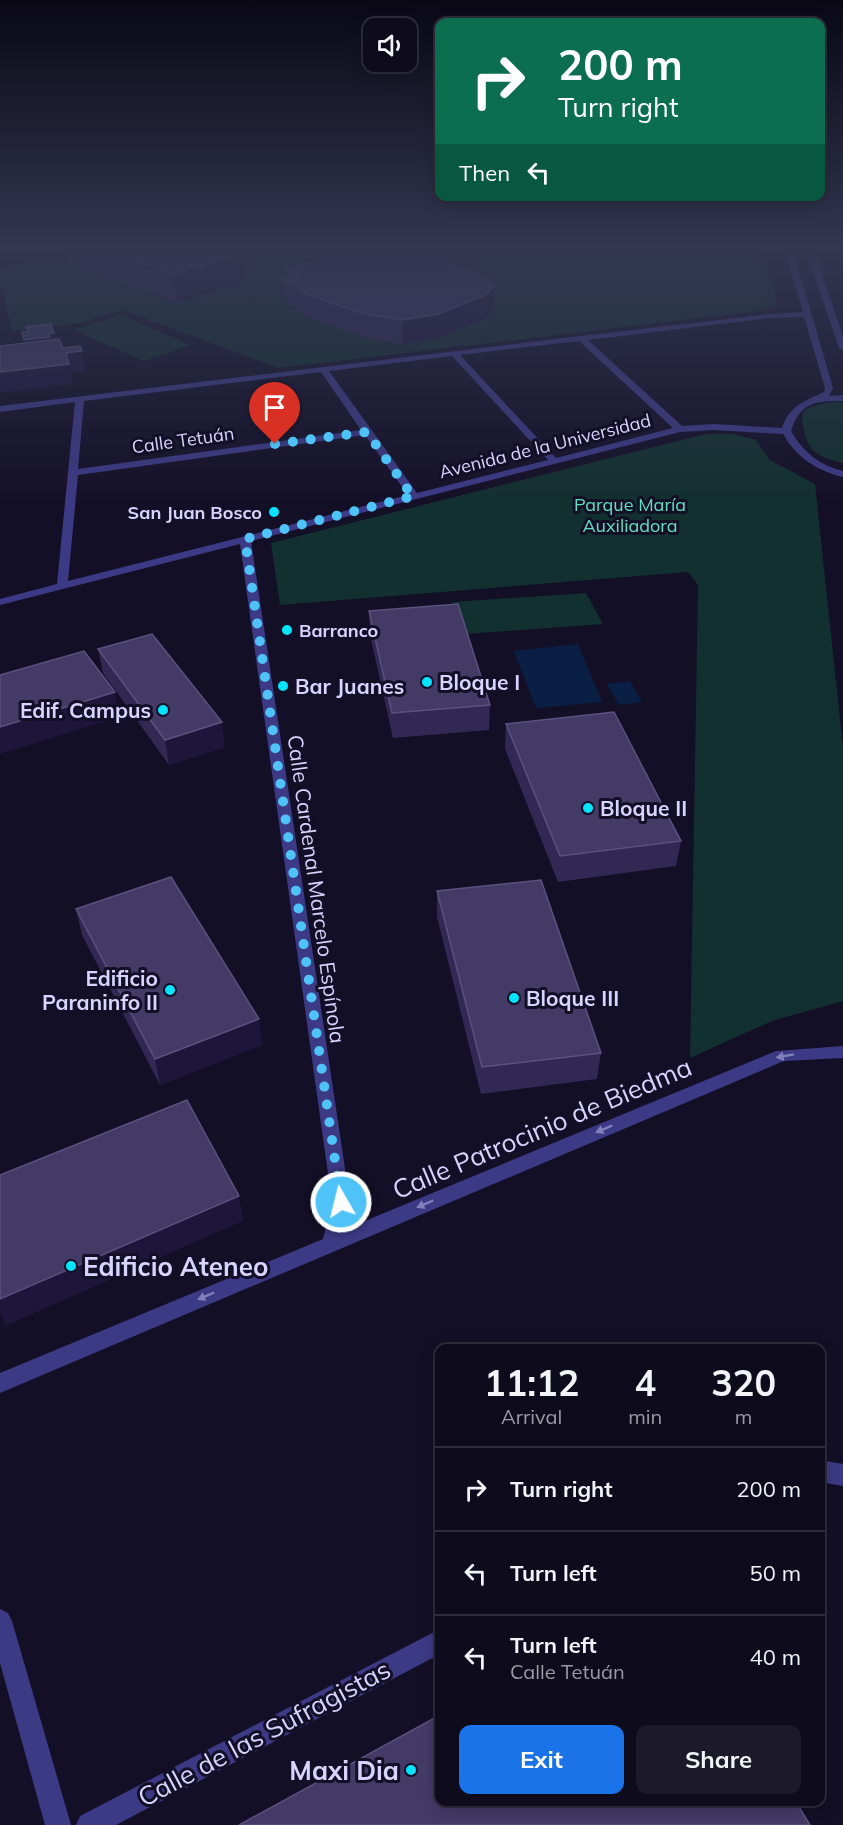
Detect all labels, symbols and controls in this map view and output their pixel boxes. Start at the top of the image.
map controls [363,18,417,72]
button: sound [363,18,417,72]
text: 200 m [558,38,683,91]
icon: right [459,42,537,120]
text: Turn right [558,90,678,124]
icon: left [522,156,555,189]
text: Then [459,159,510,187]
pin [249,382,300,444]
icon: arrive [258,391,291,424]
street label: Avenida de la Universidad [437,409,653,483]
street label: Calle Tetuán [130,421,236,459]
park label: Parque María Auxiliadora [574,493,686,537]
place label: San Juan Bosco [128,501,262,524]
marker: San Juan Bosco [267,505,281,519]
place label: Barranco [299,619,378,642]
marker: Barranco [280,623,294,637]
place label: Bloque I [439,669,520,695]
place label: Bar Juanes [295,673,404,699]
marker: Bloque I [420,675,434,689]
marker: Bar Juanes [276,679,290,693]
place label: Edif. Campus [20,697,151,723]
marker: Edif. Campus [156,703,170,717]
street label: Calle Cardenal Marcelo Espínola [282,733,352,1045]
place label: Bloque II [600,795,687,821]
marker: Bloque II [581,801,595,815]
place label: Edificio Paraninfo II [42,965,158,1015]
marker: Edificio Paraninfo II [163,983,177,997]
place label: Bloque III [526,985,619,1011]
marker: Bloque III [507,991,521,1005]
street label: Calle Patrocinio de Biedma [387,1050,697,1206]
one-way arrow [775,1052,794,1061]
one-way arrow [595,1124,613,1134]
position arrow [309,1170,373,1234]
one-way arrow [415,1199,433,1209]
place label: Edificio Ateneo [83,1250,268,1283]
marker: Edificio Ateneo [64,1259,78,1273]
one-way arrow [197,1292,215,1301]
text: 11:12 [484,1360,579,1405]
text: 4 [634,1360,656,1405]
text: 320 [711,1360,776,1405]
text: Arrival [501,1404,562,1429]
text: min [628,1404,662,1429]
text: m [735,1404,752,1429]
icon: right [459,1473,492,1506]
text: Turn right [510,1475,613,1503]
text: 200 m [736,1475,801,1503]
icon: left [459,1557,492,1590]
text: Turn left [510,1559,597,1587]
text: 50 m [750,1559,801,1587]
text: Turn left [510,1631,597,1659]
icon: left [459,1641,492,1674]
text: 40 m [750,1643,801,1671]
street label: Calle de las Sufragistas [132,1652,396,1814]
text: Calle Tetuán [510,1659,625,1684]
button: Exit [459,1725,624,1794]
button: Share [636,1725,801,1794]
place label: Maxi Dia [289,1754,399,1787]
marker: Maxi Dia [404,1763,418,1777]

